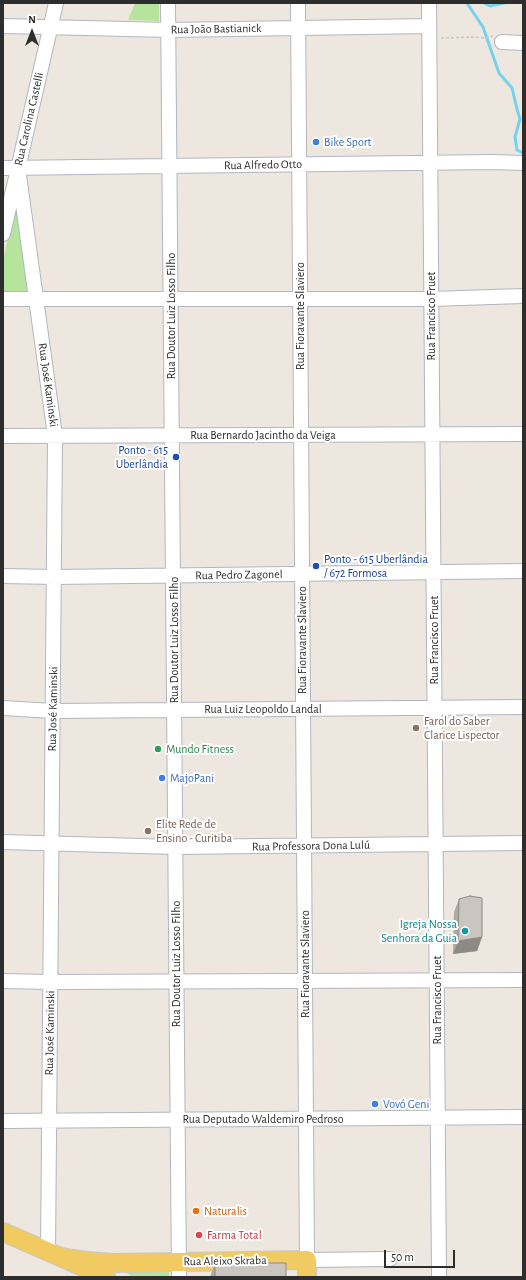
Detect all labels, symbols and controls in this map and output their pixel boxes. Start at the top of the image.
north arrow [12,12,52,52]
text: N [28,14,36,25]
street label: Rua João Bastianick [171,21,261,37]
street label: Rua Carolina Castelli [11,71,47,167]
place label: Bike Sport [324,135,371,149]
marker: Bike Sport [311,137,321,147]
street label: Rua Alfredo Otto [224,157,302,173]
street label: Rua Doutor Luiz Losso Filho [164,253,178,379]
street label: Rua Fioravante Slaviero [293,262,307,370]
street label: Rua Francisco Fruet [424,272,438,360]
street label: Rua José Kaminski [35,342,61,428]
street label: Rua Bernardo Jacintho da Veiga [190,428,336,442]
place label: Ponto - 615 Uberlândia [116,443,168,471]
marker: Ponto - 615 Uberlândia [171,452,181,462]
place label: Ponto - 615 Uberlândia / 672 Formosa [324,552,428,580]
marker: Ponto - 615 Uberlândia / 672 Formosa [311,561,321,571]
street label: Rua Pedro Zagonel [195,567,283,583]
street label: Rua Doutor Luiz Losso Filho [167,577,181,703]
street label: Rua Fioravante Slaviero [295,586,309,694]
street label: Rua Francisco Fruet [427,596,441,684]
street label: Rua José Kaminski [45,666,61,752]
street label: Rua Luiz Leopoldo Landal [204,702,322,716]
place label: Farol do Saber Clarice Lispector [424,714,499,742]
marker: Farol do Saber Clarice Lispector [411,723,421,733]
place label: Mundo Fitness [166,742,234,756]
marker: Mundo Fitness [153,744,163,754]
place label: MajoPani [170,771,214,785]
marker: MajoPani [157,773,167,783]
place label: Elite Rede de Ensino - Curitiba [156,817,232,845]
marker: Elite Rede de Ensino - Curitiba [143,826,153,836]
street label: Rua Professora Dona Lulú [252,838,370,854]
street label: Rua Doutor Luiz Losso Filho [169,901,183,1027]
street label: Rua Fioravante Slaviero [298,910,312,1018]
place label: Igreja Nossa Senhora da Guia [381,917,457,945]
marker: Igreja Nossa Senhora da Guia [460,926,470,936]
street label: Rua Francisco Fruet [430,956,444,1044]
street label: Rua José Kaminski [42,990,58,1076]
place label: Vovó Geni [383,1097,429,1111]
marker: Vovó Geni [370,1099,380,1109]
street label: Rua Deputado Waldemiro Pedroso [182,1112,344,1126]
place label: Naturalis [204,1204,247,1218]
marker: Naturalis [191,1206,201,1216]
place label: Farma Total [207,1228,262,1242]
marker: Farma Total [194,1230,204,1240]
scale bar [386,1242,457,1268]
text: 50 m [391,1251,414,1263]
street label: Rua Aleixo Skraba [183,1253,267,1269]

